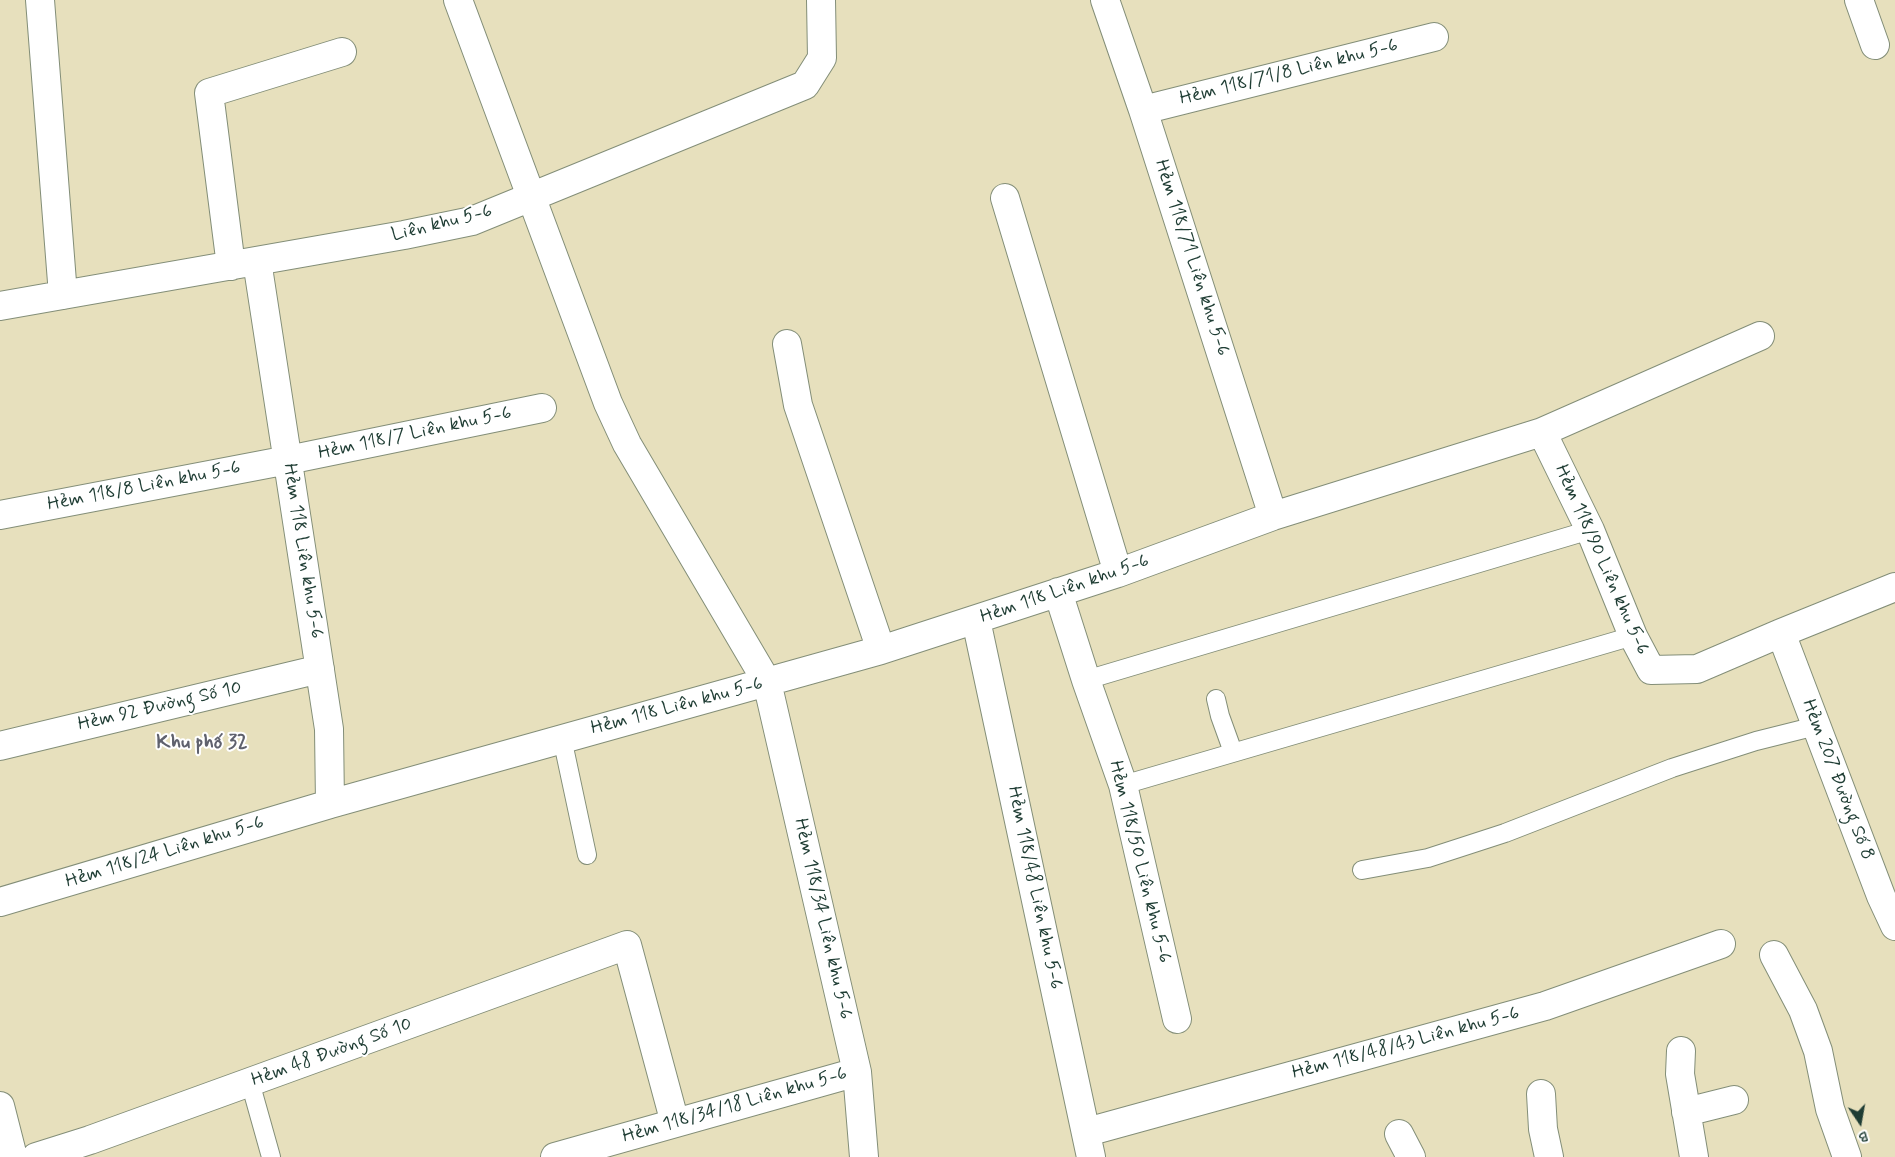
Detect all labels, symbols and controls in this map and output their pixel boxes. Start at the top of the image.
street label: Hẻm 118/71/8 Liên khu 5-6 [1177,35,1401,111]
street label: Hẻm 118/71 Liên khu 5-6 [1148,157,1234,359]
street label: Liên khu 5-6 [389,200,495,248]
street label: Hẻm 118/7 Liên khu 5-6 [316,402,514,466]
street label: Hẻm 118/8 Liên khu 5-6 [46,457,242,517]
street label: Hẻm 118/90 Liên khu 5-6 [1549,461,1653,659]
street label: Hẻm 118 Liên khu 5-6 [277,462,327,640]
street label: Hẻm 118 Liên khu 5-6 [978,550,1152,630]
street label: Hẻm 118 Liên khu 5-6 [588,673,766,741]
street label: Hẻm 92 Đường Số 10 [76,677,244,737]
street label: Hẻm 207 Đường Số 8 [1796,696,1878,864]
district label: Khu phố 32 [156,732,248,756]
street label: Hẻm 118/50 Liên khu 5-6 [1103,758,1175,966]
street label: Hẻm 118/48 Liên khu 5-6 [1001,784,1067,992]
street label: Hẻm 118/24 Liên khu 5-6 [63,812,267,894]
street label: Hẻm 118/34 Liên khu 5-6 [788,816,856,1022]
street label: Hẻm 118/48/43 Liên khu 5-6 [1290,1003,1522,1085]
street label: Hẻm 48 Đường Số 10 [248,1013,416,1093]
street label: Hẻm 118/34/18 Liên khu 5-6 [620,1063,850,1149]
north arrow [1835,1097,1885,1147]
text: B [1857,1127,1869,1146]

